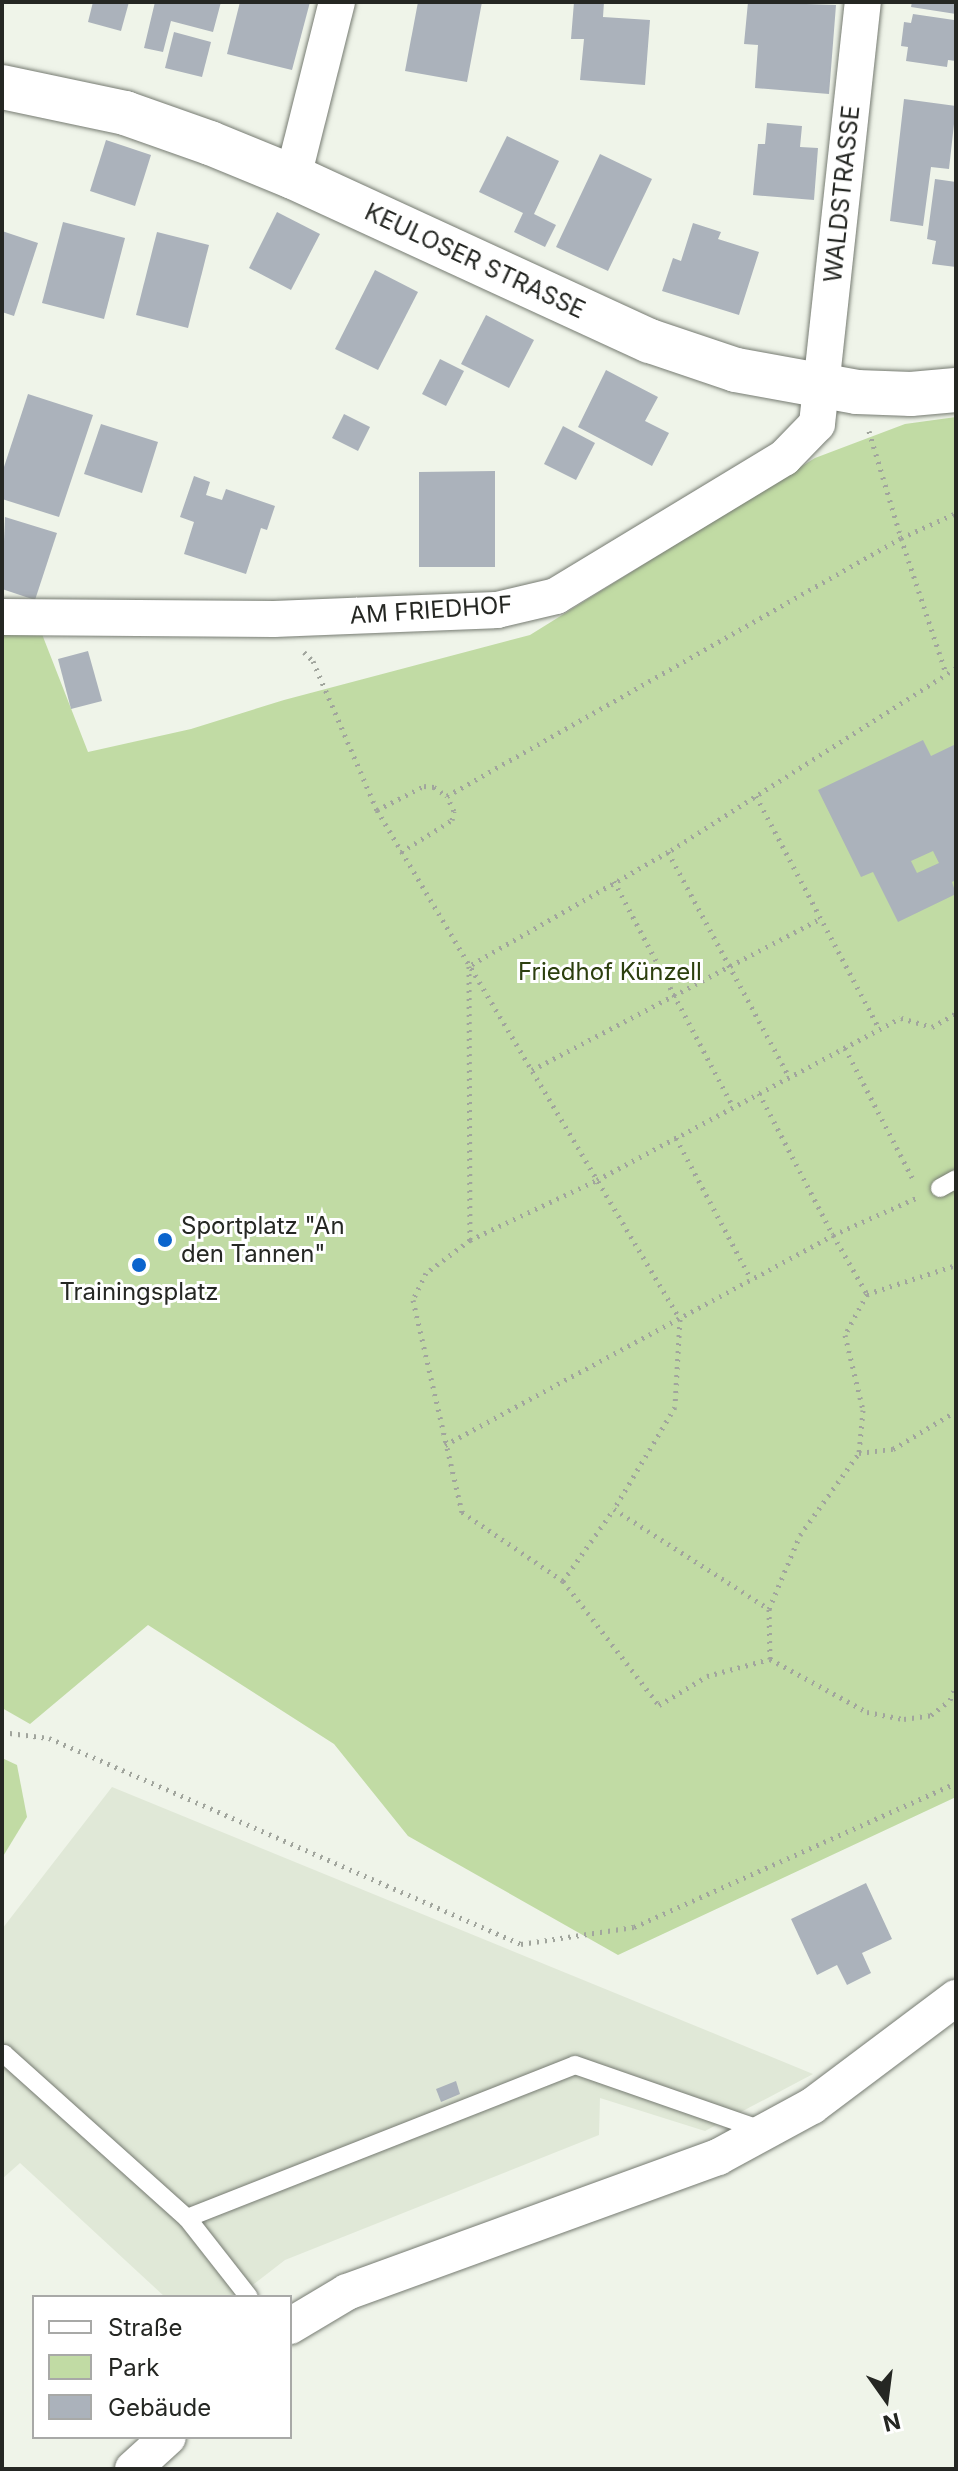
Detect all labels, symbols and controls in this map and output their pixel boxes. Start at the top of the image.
street label: WALDSTRASSE [818,104,866,284]
street label: KEULOSER STRASSE [360,197,590,325]
street label: AM FRIEDHOF [349,590,513,630]
park label: Friedhof Künzell [518,958,702,986]
place label: Sportplatz "An den Tannen" [181,1212,345,1268]
marker: Sportplatz "An den Tannen" [156,1231,174,1249]
marker: Trainingsplatz [130,1256,148,1274]
place label: Trainingsplatz [59,1278,219,1306]
legend [32,2295,292,2439]
text: Straße [108,2313,183,2342]
text: Park [108,2353,159,2382]
north arrow [846,2359,926,2439]
text: Gebäude [108,2393,211,2422]
text: N [881,2408,903,2437]

